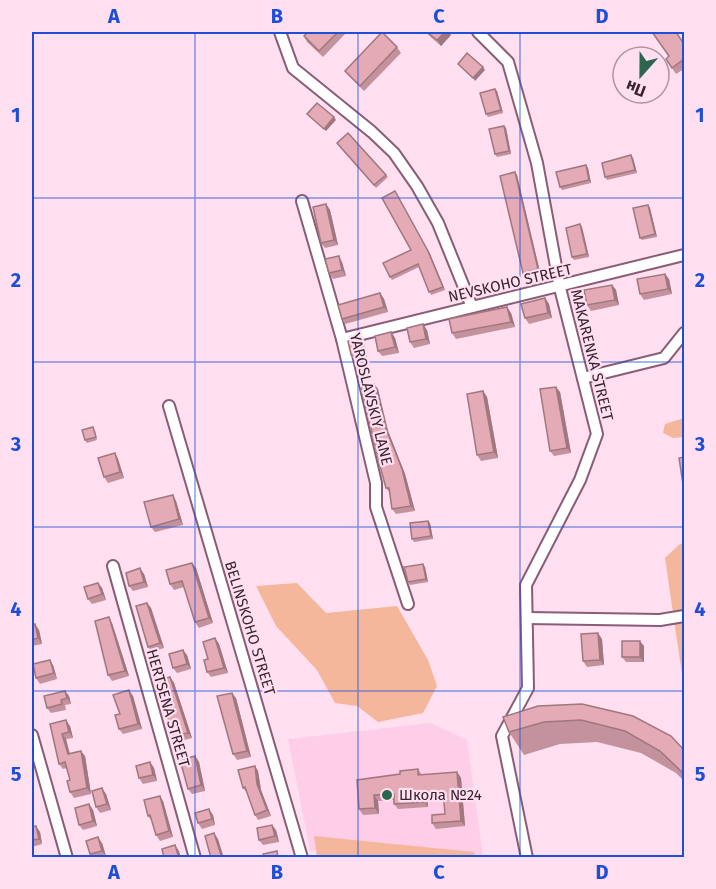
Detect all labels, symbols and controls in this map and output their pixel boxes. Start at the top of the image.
text: A [107,4,121,28]
text: B [271,4,283,28]
text: C [433,4,445,28]
text: D [595,4,609,28]
north arrow [611,45,671,105]
text: Пн [623,76,649,101]
text: 1 [11,103,21,127]
text: 1 [695,103,705,127]
street label: NEVSKOHO STREET [446,260,574,306]
text: 2 [11,268,21,292]
text: 2 [695,268,705,292]
street label: MAKARENKA STREET [567,287,617,423]
street label: YAROSLAVSKIY LANE [346,331,396,467]
text: 3 [10,432,21,456]
text: 3 [694,432,705,456]
street label: BELINSKOHO STREET [221,559,279,698]
text: 4 [10,597,22,621]
text: 4 [694,597,706,621]
street label: HERTSENA STREET [143,647,194,769]
text: 5 [11,762,22,786]
text: 5 [695,762,706,786]
place label: Школа №24 [399,786,482,804]
marker: Школа №24 [380,788,394,802]
text: A [107,860,121,884]
text: B [271,860,283,884]
text: C [433,860,445,884]
text: D [595,860,609,884]

